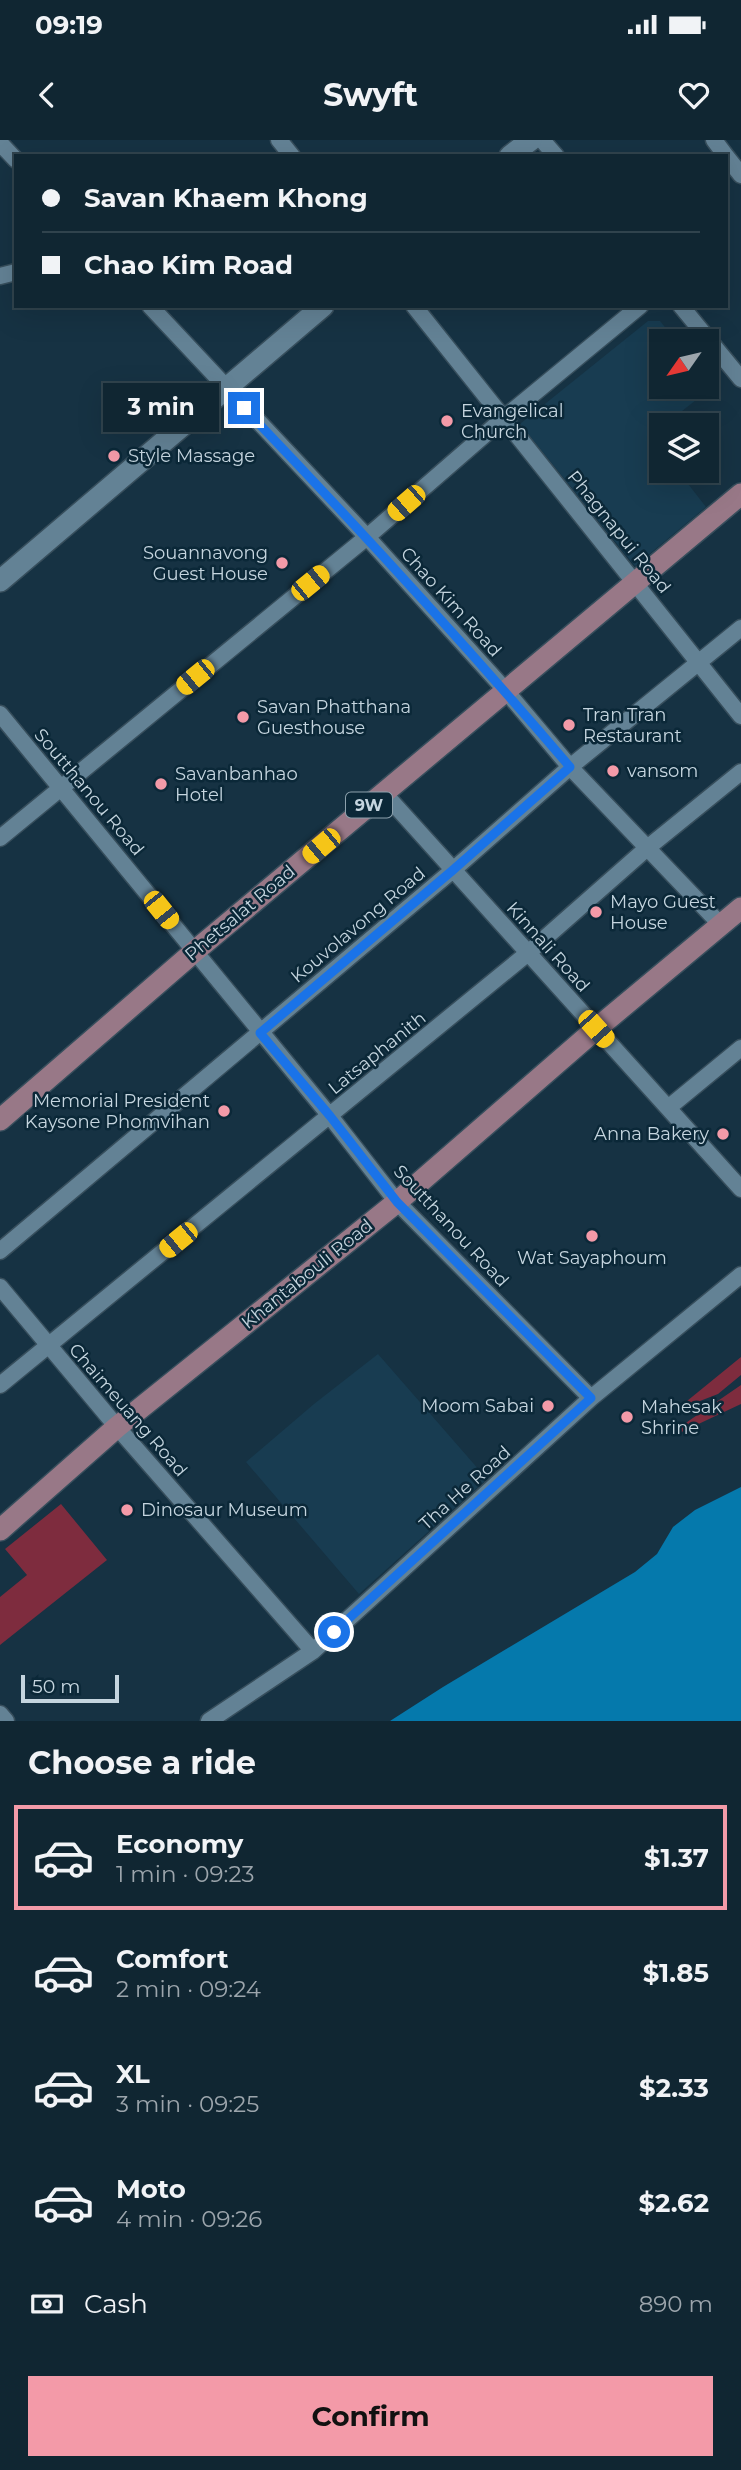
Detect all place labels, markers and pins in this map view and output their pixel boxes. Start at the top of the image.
place label: Evangelical Church [461,400,564,443]
marker: Evangelical Church [439,413,455,429]
place label: Style Massage [128,445,255,467]
marker: Style Massage [106,448,122,464]
place label: Souannavong Guest House [143,542,268,585]
marker: Souannavong Guest House [274,555,290,571]
place label: Savan Phatthana Guesthouse [257,696,411,739]
place label: Tran Tran Restaurant [583,704,682,747]
marker: Savan Phatthana Guesthouse [235,709,251,725]
marker: Tran Tran Restaurant [561,717,577,733]
place label: vansom [627,760,698,782]
place label: Savanbanhao Hotel [175,763,298,806]
marker: vansom [605,763,621,779]
marker: Savanbanhao Hotel [153,776,169,792]
place label: Mayo Guest House [610,891,716,934]
marker: Mayo Guest House [588,904,604,920]
place label: Memorial President Kaysone Phomvihan [25,1090,210,1133]
marker: Memorial President Kaysone Phomvihan [216,1103,232,1119]
place label: Anna Bakery [594,1123,709,1145]
marker: Anna Bakery [715,1126,731,1142]
marker: Wat Sayaphoum [584,1228,600,1244]
place label: Wat Sayaphoum [517,1247,667,1269]
place label: Moom Sabai [421,1395,534,1417]
place label: Mahesak Shrine [641,1396,722,1439]
marker: Moom Sabai [540,1398,556,1414]
marker: Mahesak Shrine [619,1409,635,1425]
place label: Dinosaur Museum [141,1499,308,1521]
marker: Dinosaur Museum [119,1502,135,1518]

